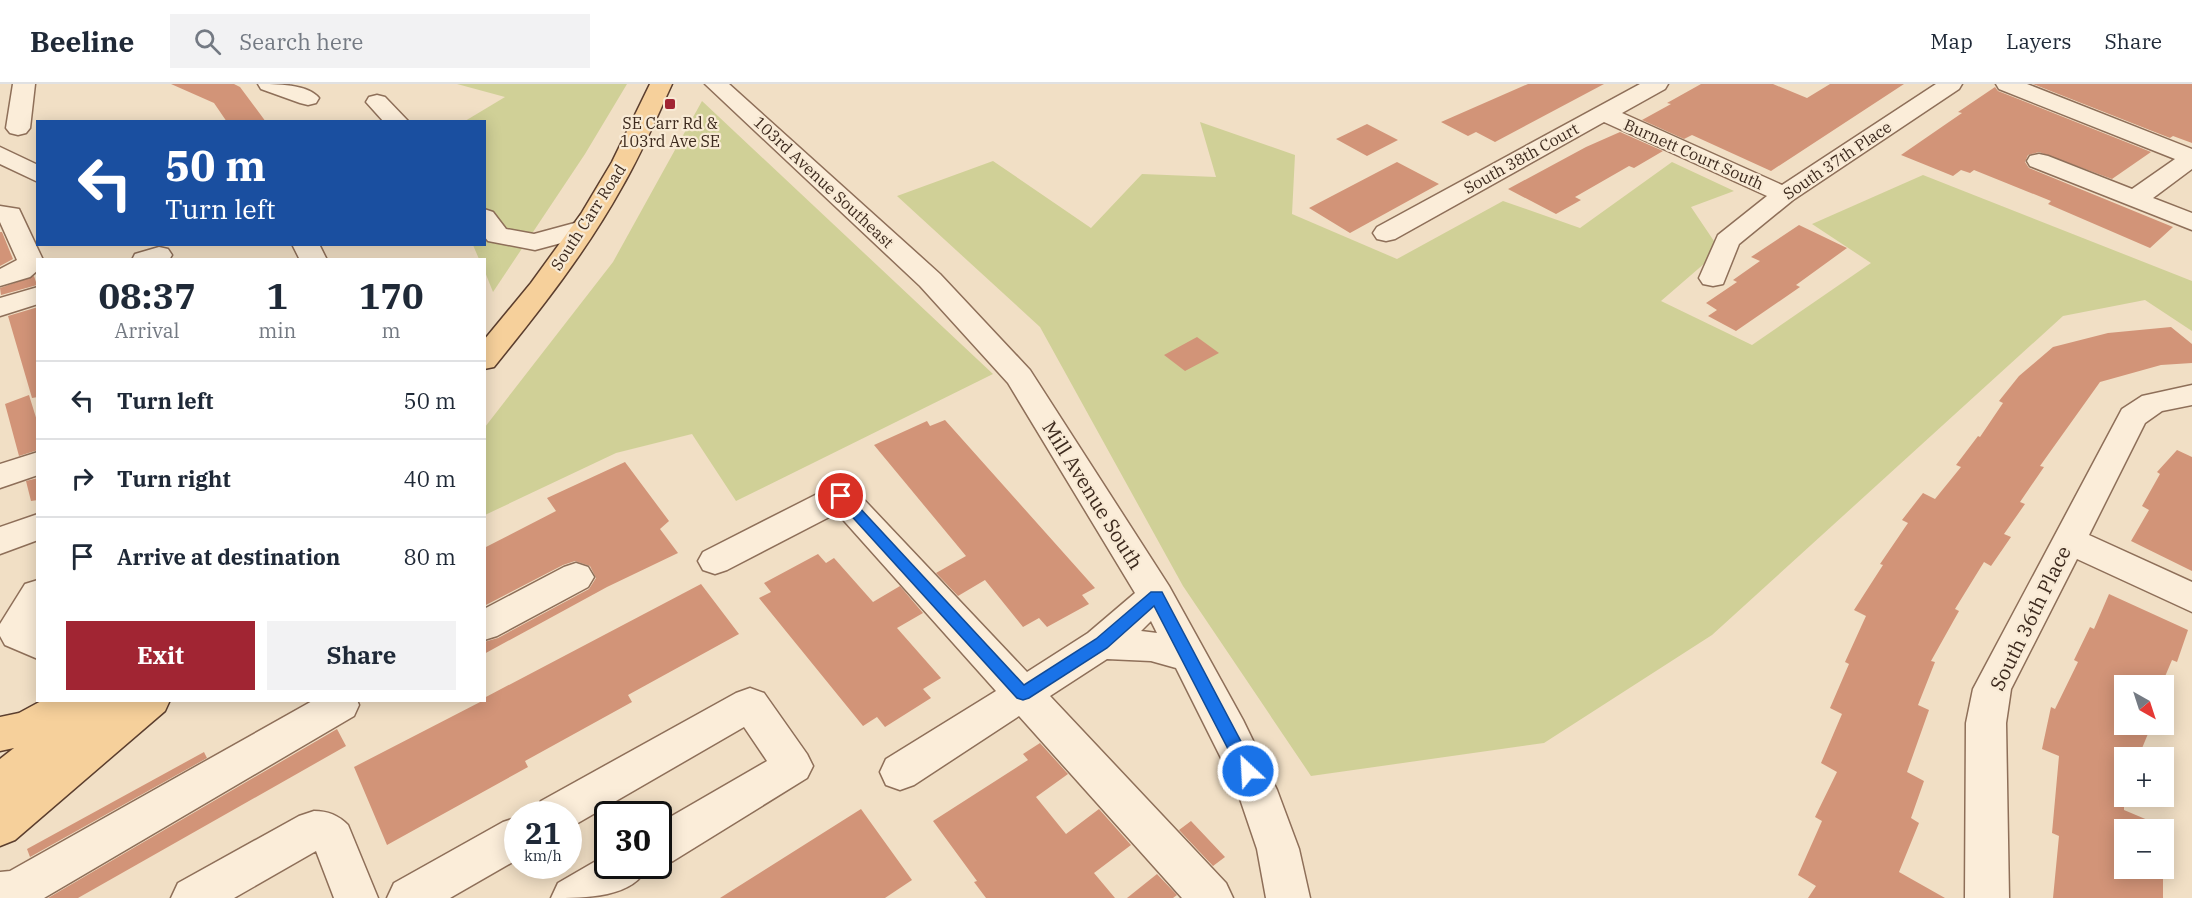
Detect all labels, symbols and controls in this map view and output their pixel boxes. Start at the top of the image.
search box [170,14,590,68]
text: Beeline [30,23,134,60]
icon: search [191,25,224,58]
text: Search here [239,27,363,56]
text: Map [1930,27,1973,55]
text: Layers [2006,27,2072,55]
text: Share [2105,27,2162,55]
marker: SE Carr Rd & 103rd Ave SE [663,97,677,111]
street label: 103rd Avenue Southeast [750,112,898,252]
place label: SE Carr Rd & 103rd Ave SE [620,113,720,151]
street label: Burnett Court South [1621,114,1767,194]
street label: South 37th Place [1779,116,1895,204]
street label: South 38th Court [1460,118,1582,198]
text: 50 m [165,138,266,193]
icon: left [66,144,144,222]
street label: South Carr Road [546,160,630,274]
text: Turn left [165,191,276,226]
text: 08:37 [98,272,196,319]
text: 1 [266,272,288,319]
text: 170 [359,272,424,319]
text: Arrival [115,317,180,344]
text: min [258,317,296,344]
text: m [382,317,401,344]
icon: left [66,384,99,417]
text: Turn left [117,386,213,415]
text: 50 m [404,386,456,415]
street label: Mill Avenue South [1036,416,1150,574]
icon: right [66,462,99,495]
text: Turn right [117,464,231,493]
text: 40 m [404,464,456,493]
pin [815,470,866,521]
icon: arrive [824,479,857,512]
icon: arrive [66,540,99,573]
street label: South 36th Place [1983,541,2077,695]
text: Arrive at destination [117,542,340,571]
text: 80 m [404,542,456,571]
button: Exit [66,621,255,690]
button: Share [267,621,456,690]
north arrow [2114,675,2174,735]
map controls [2114,675,2174,879]
position arrow [1216,739,1280,803]
button: + [2114,747,2174,807]
speed limit sign: 30 [594,801,672,879]
text: 21 [525,813,561,852]
button: − [2114,819,2174,879]
text: km/h [524,846,562,865]

